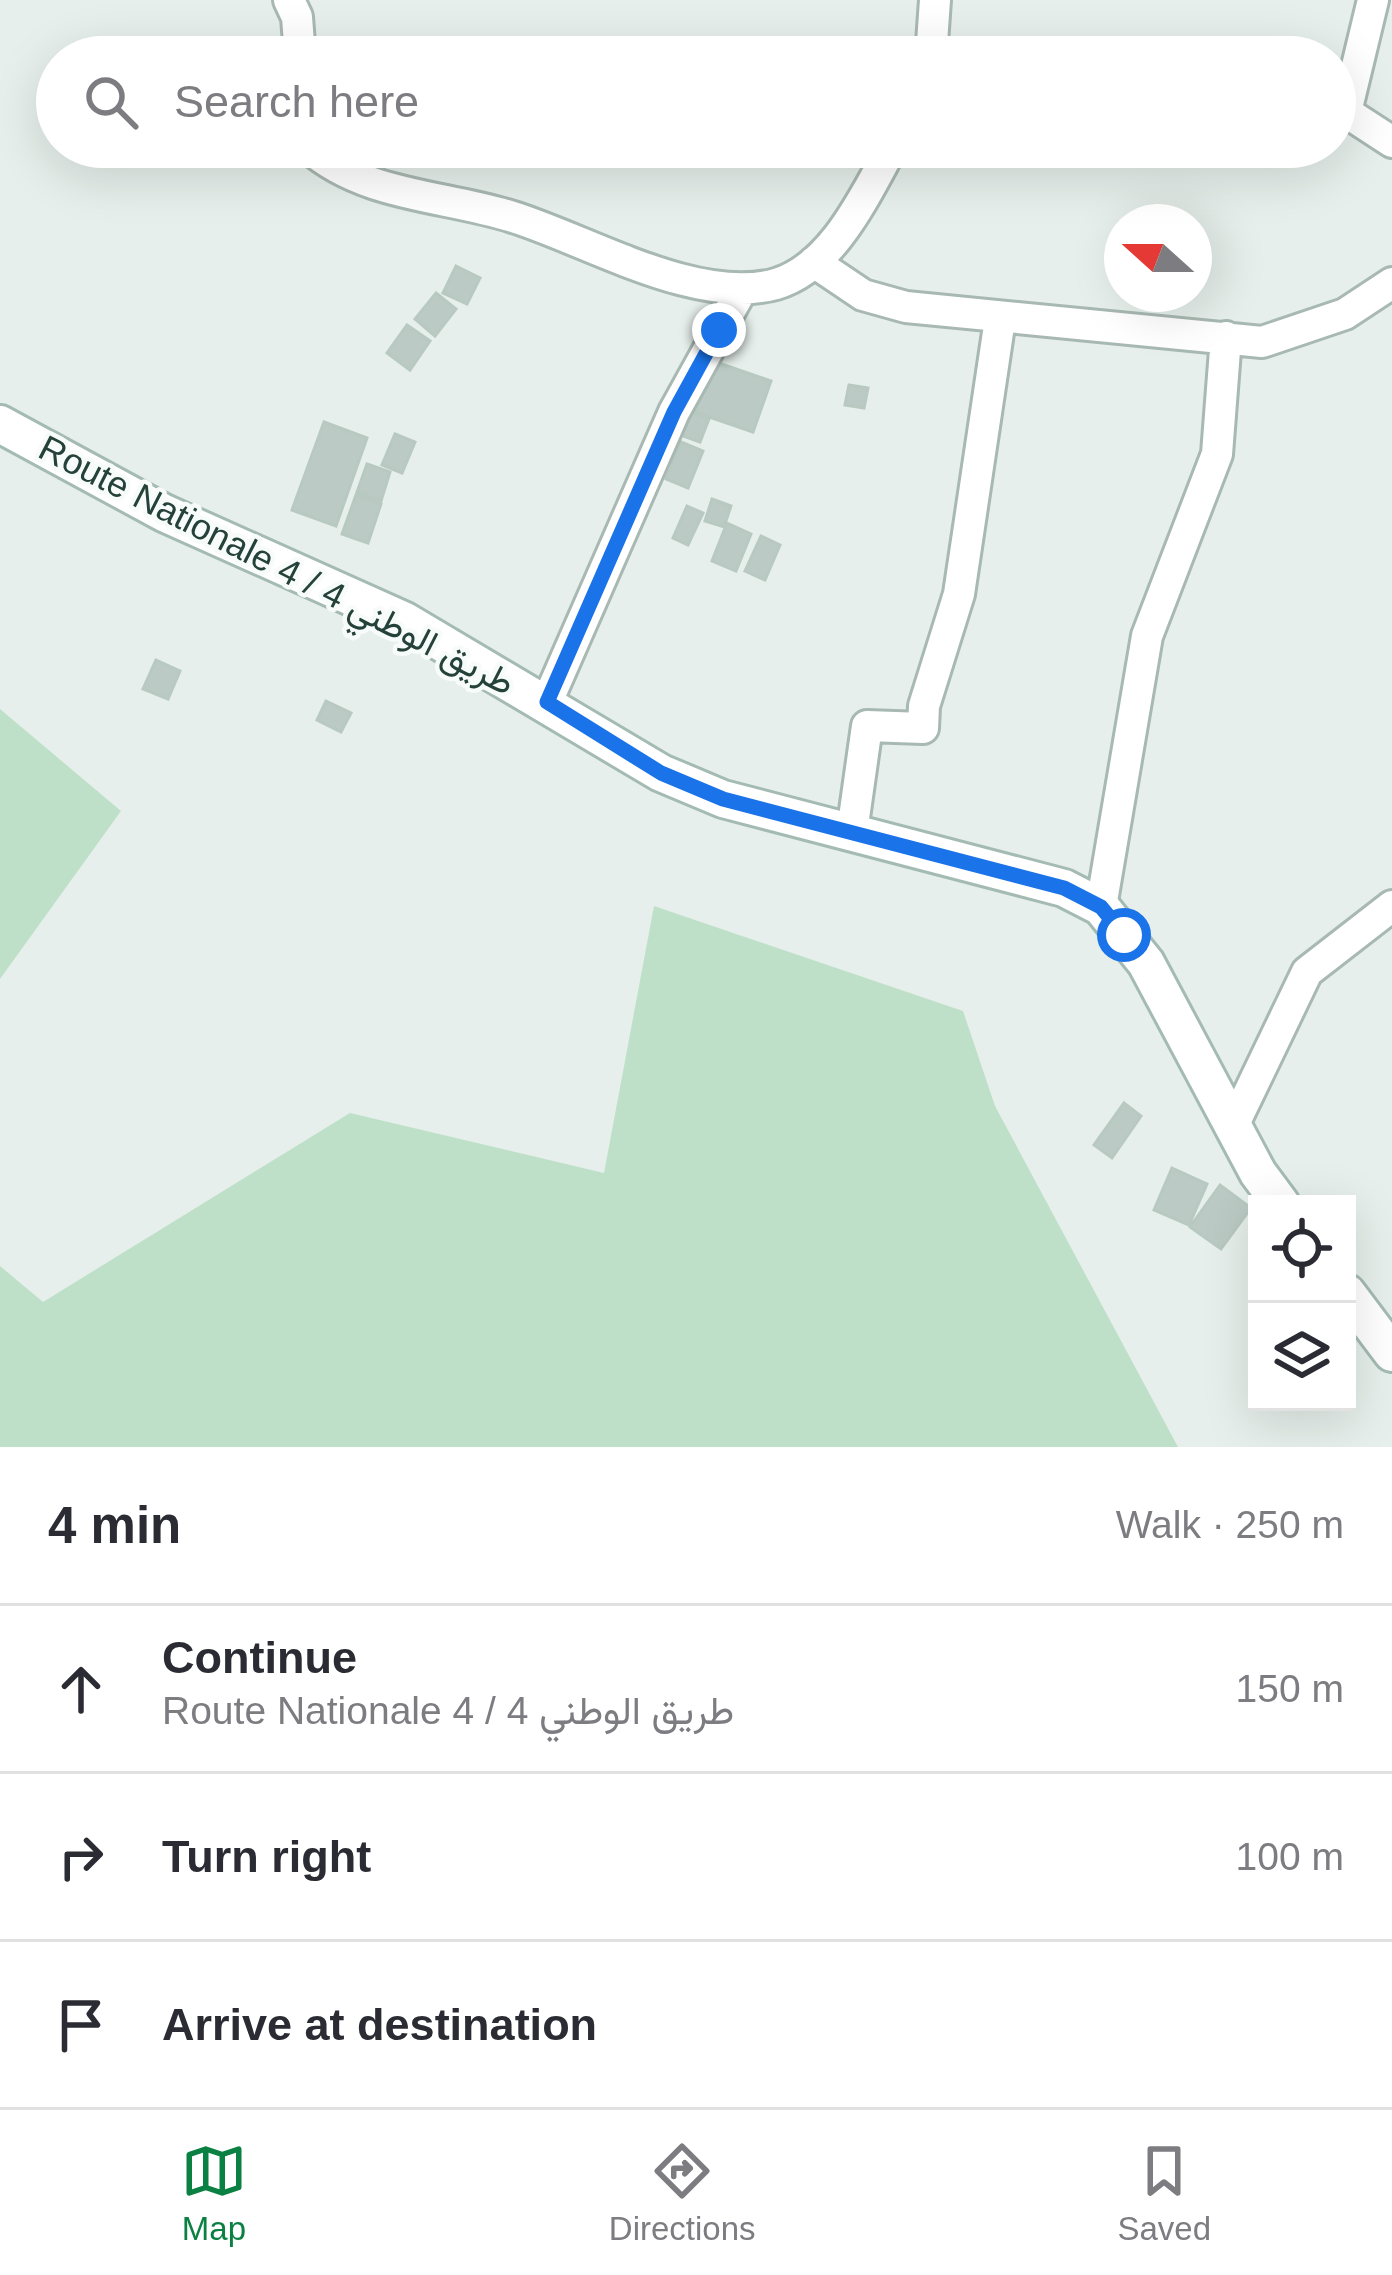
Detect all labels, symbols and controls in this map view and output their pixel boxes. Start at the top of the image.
search box [36,36,1356,168]
icon: search [78,69,144,135]
text: Search here [174,76,419,127]
north arrow [1104,204,1212,312]
route end [692,303,746,357]
street label: Route Nationale 4 / طريق الوطني 4 [28,427,522,711]
route start [1097,908,1151,962]
map controls [1248,1195,1356,1411]
button: locate [1248,1195,1356,1303]
button: layers [1248,1303,1356,1411]
text: 4 min [48,1497,181,1554]
text: Walk · 250 m [1116,1503,1344,1546]
text: Continue [162,1632,357,1683]
icon: ahead [48,1656,114,1722]
text: 150 m [1236,1667,1344,1710]
text: Route Nationale 4 / طريق الوطني 4 [162,1689,734,1732]
icon: right [48,1824,114,1890]
text: Turn right [162,1831,371,1882]
text: 100 m [1236,1835,1344,1878]
icon: arrive [48,1992,114,2058]
text: Arrive at destination [162,1999,597,2050]
tab: Map [181,2138,247,2248]
tab: Directions [609,2138,756,2248]
tab: Saved [1117,2138,1211,2248]

